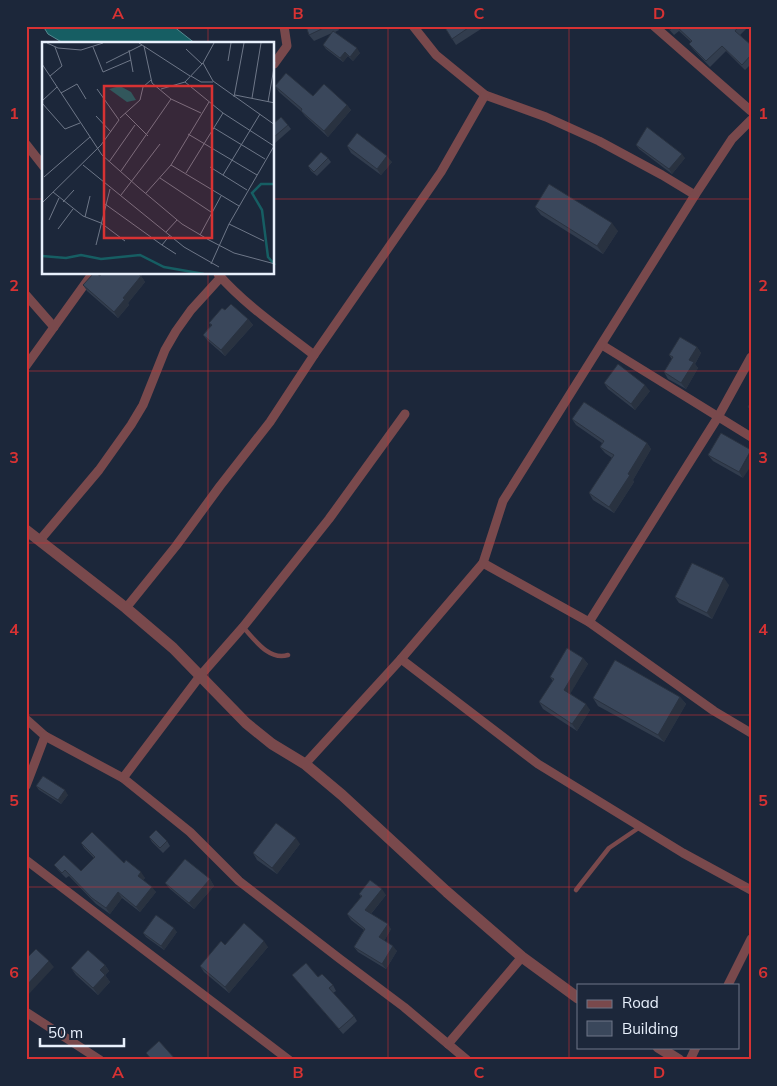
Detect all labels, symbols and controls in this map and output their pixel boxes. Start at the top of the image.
text: A [112,3,124,23]
text: B [292,3,304,23]
text: C [474,3,485,23]
text: D [653,3,665,23]
inset map [42,42,275,275]
text: 1 [9,103,19,123]
text: 1 [758,103,768,123]
text: 2 [9,275,19,295]
text: 2 [758,275,768,295]
text: 3 [9,447,19,467]
text: 3 [758,447,768,467]
text: 4 [9,619,19,639]
text: 4 [758,619,768,639]
text: 5 [9,790,19,810]
text: 5 [758,790,768,810]
text: 6 [9,962,19,982]
text: 6 [758,962,768,982]
legend [577,984,740,1048]
text: Road [622,993,659,1012]
scale bar [40,1016,124,1048]
text: Building [622,1019,678,1038]
text: 50 m [48,1023,83,1042]
text: A [112,1062,124,1082]
text: B [292,1062,304,1082]
text: C [474,1062,485,1082]
text: D [653,1062,665,1082]

